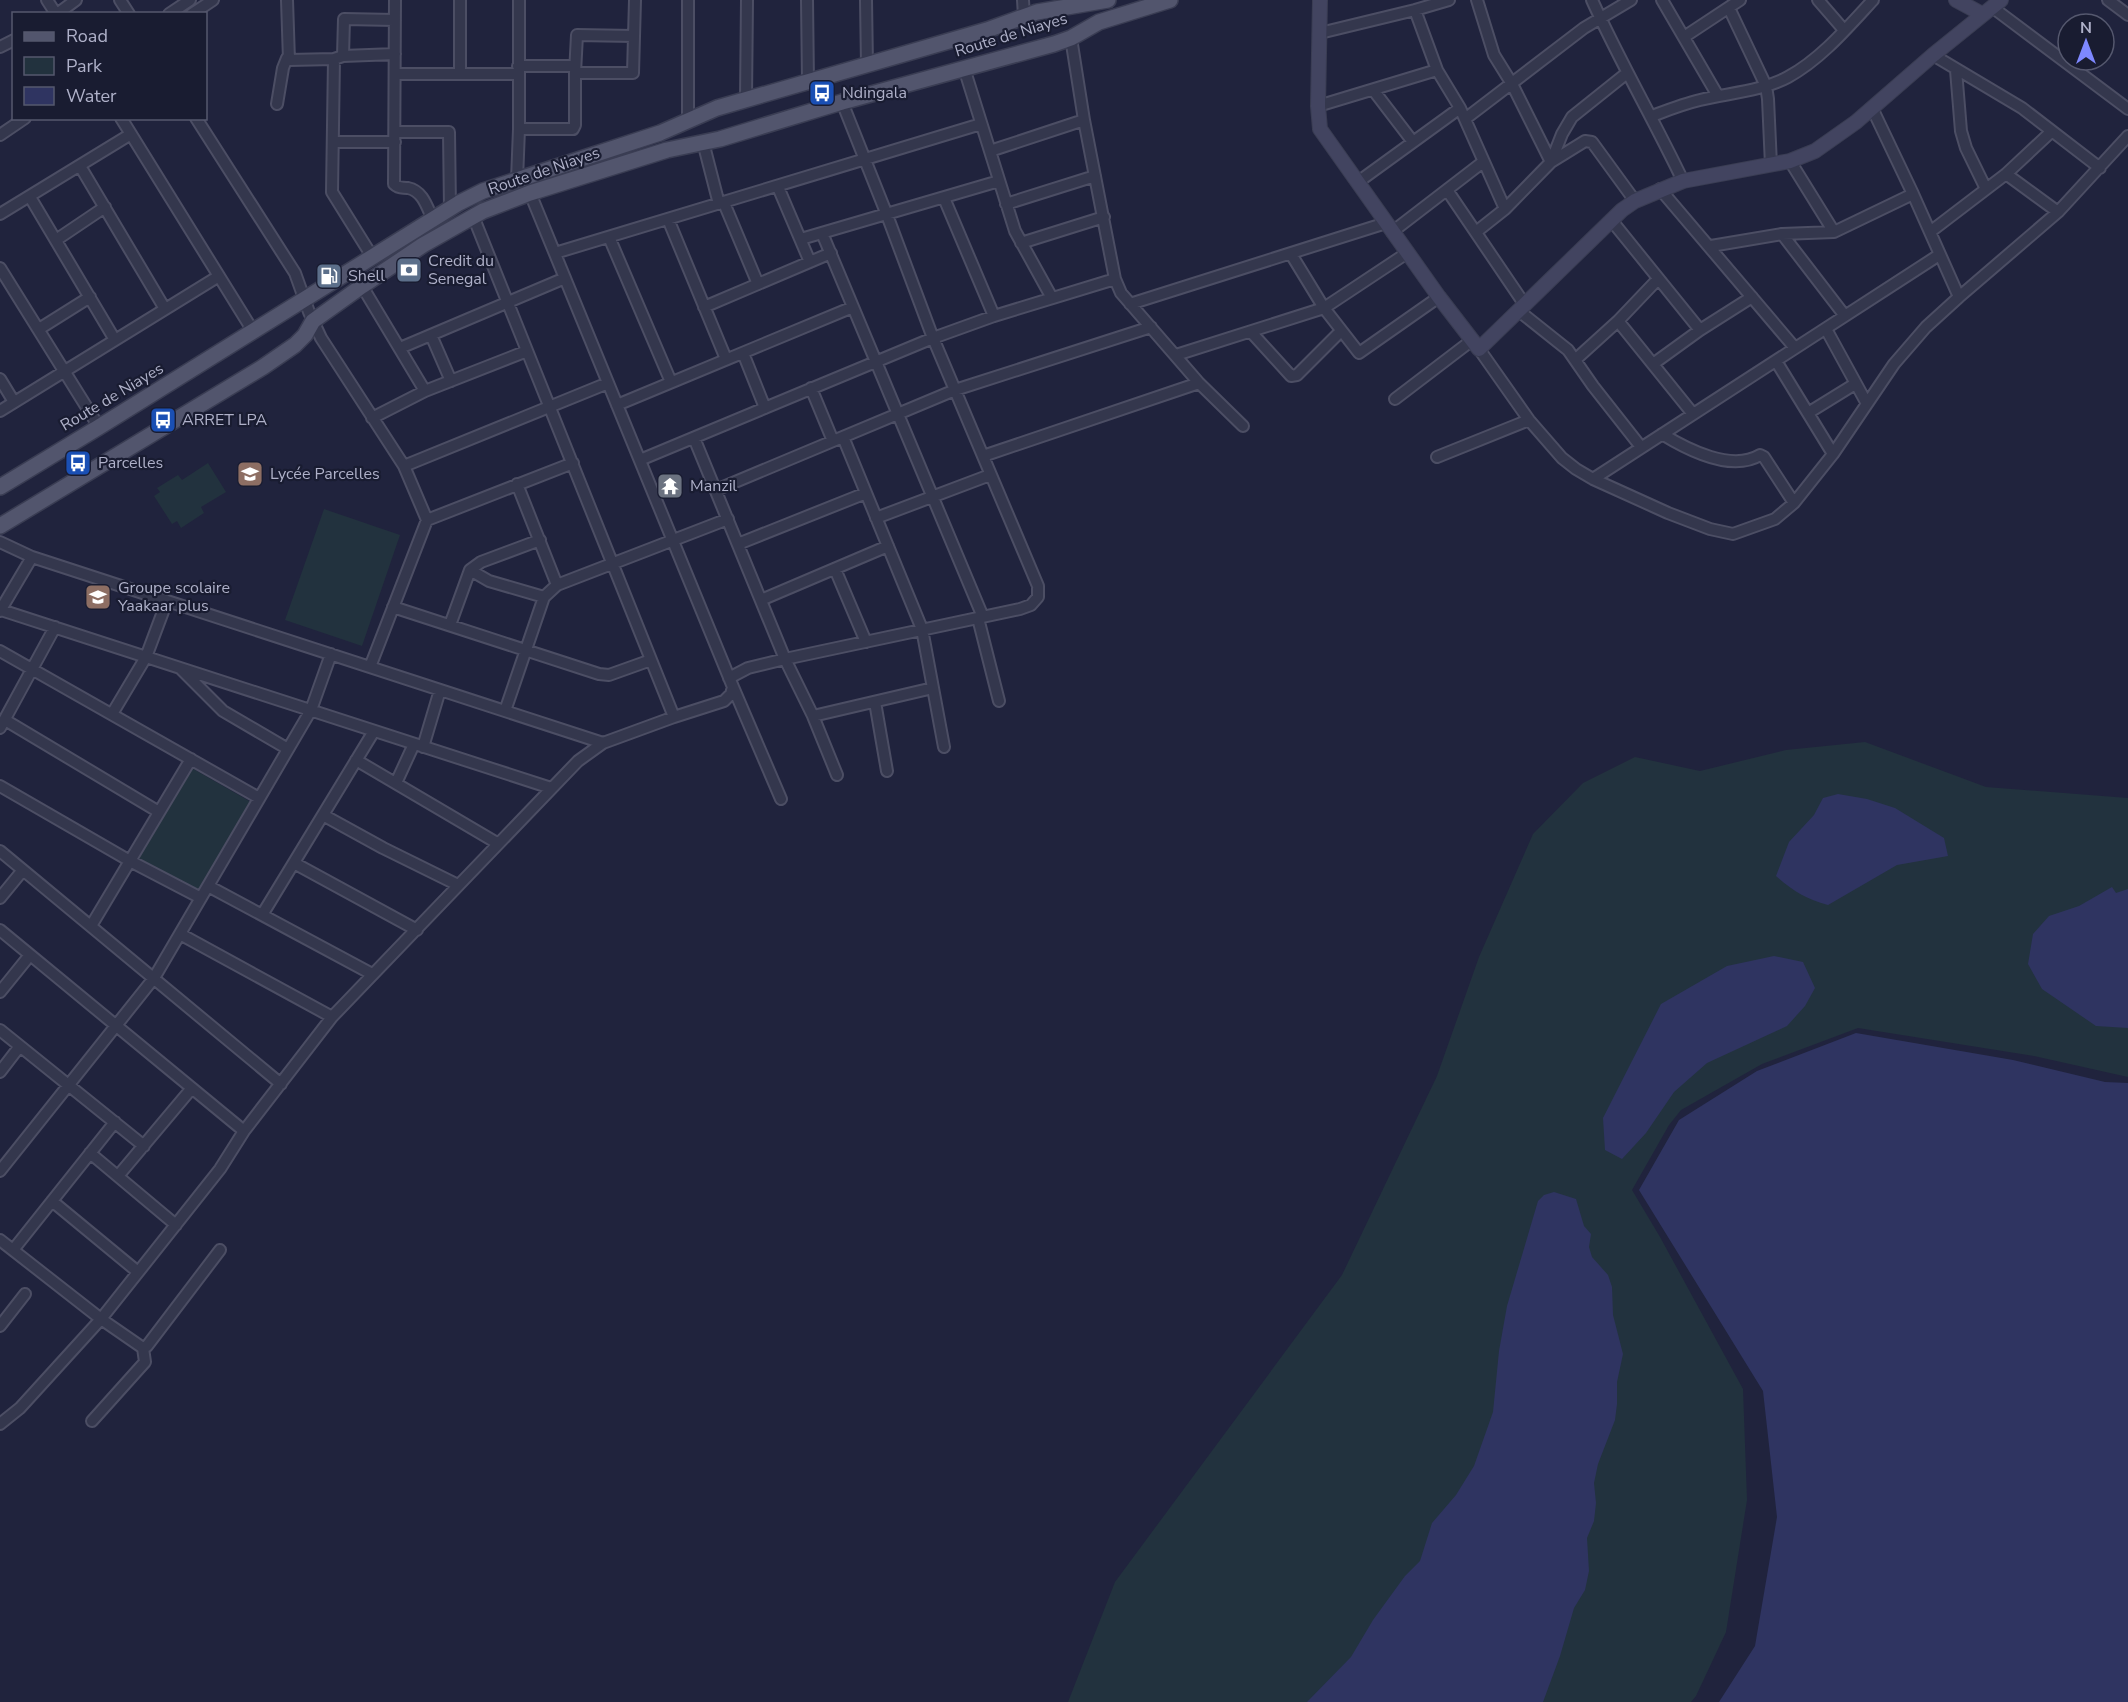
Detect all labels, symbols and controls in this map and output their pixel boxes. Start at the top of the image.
street label: Route de Niayes [952,7,1070,63]
legend [12,12,207,120]
north arrow [2056,12,2116,72]
text: N [2080,17,2092,39]
text: Road [66,24,108,48]
text: Park [66,54,103,78]
bus stop icon: Ndingala [807,78,837,108]
place label: Ndingala [842,82,907,104]
text: Water [66,84,117,108]
street label: Route de Niayes [485,142,603,200]
place label: Credit du Senegal [428,250,494,290]
bank icon: Credit du Senegal [394,255,424,285]
fuel station icon: Shell [314,261,344,291]
place label: Shell [348,265,385,287]
street label: Route de Niayes [56,358,168,436]
bus stop icon: ARRET LPA [148,405,178,435]
place label: ARRET LPA [182,409,268,431]
bus stop icon: Parcelles [63,448,93,478]
place label: Parcelles [98,452,163,474]
school or university icon: Lycée Parcelles [235,459,265,489]
place label: Lycée Parcelles [270,463,380,485]
temple icon: Manzil [655,471,685,501]
place label: Manzil [690,475,737,497]
place label: Groupe scolaire Yaakaar plus [117,577,230,617]
school or university icon: Groupe scolaire Yaakaar plus [83,582,113,612]

